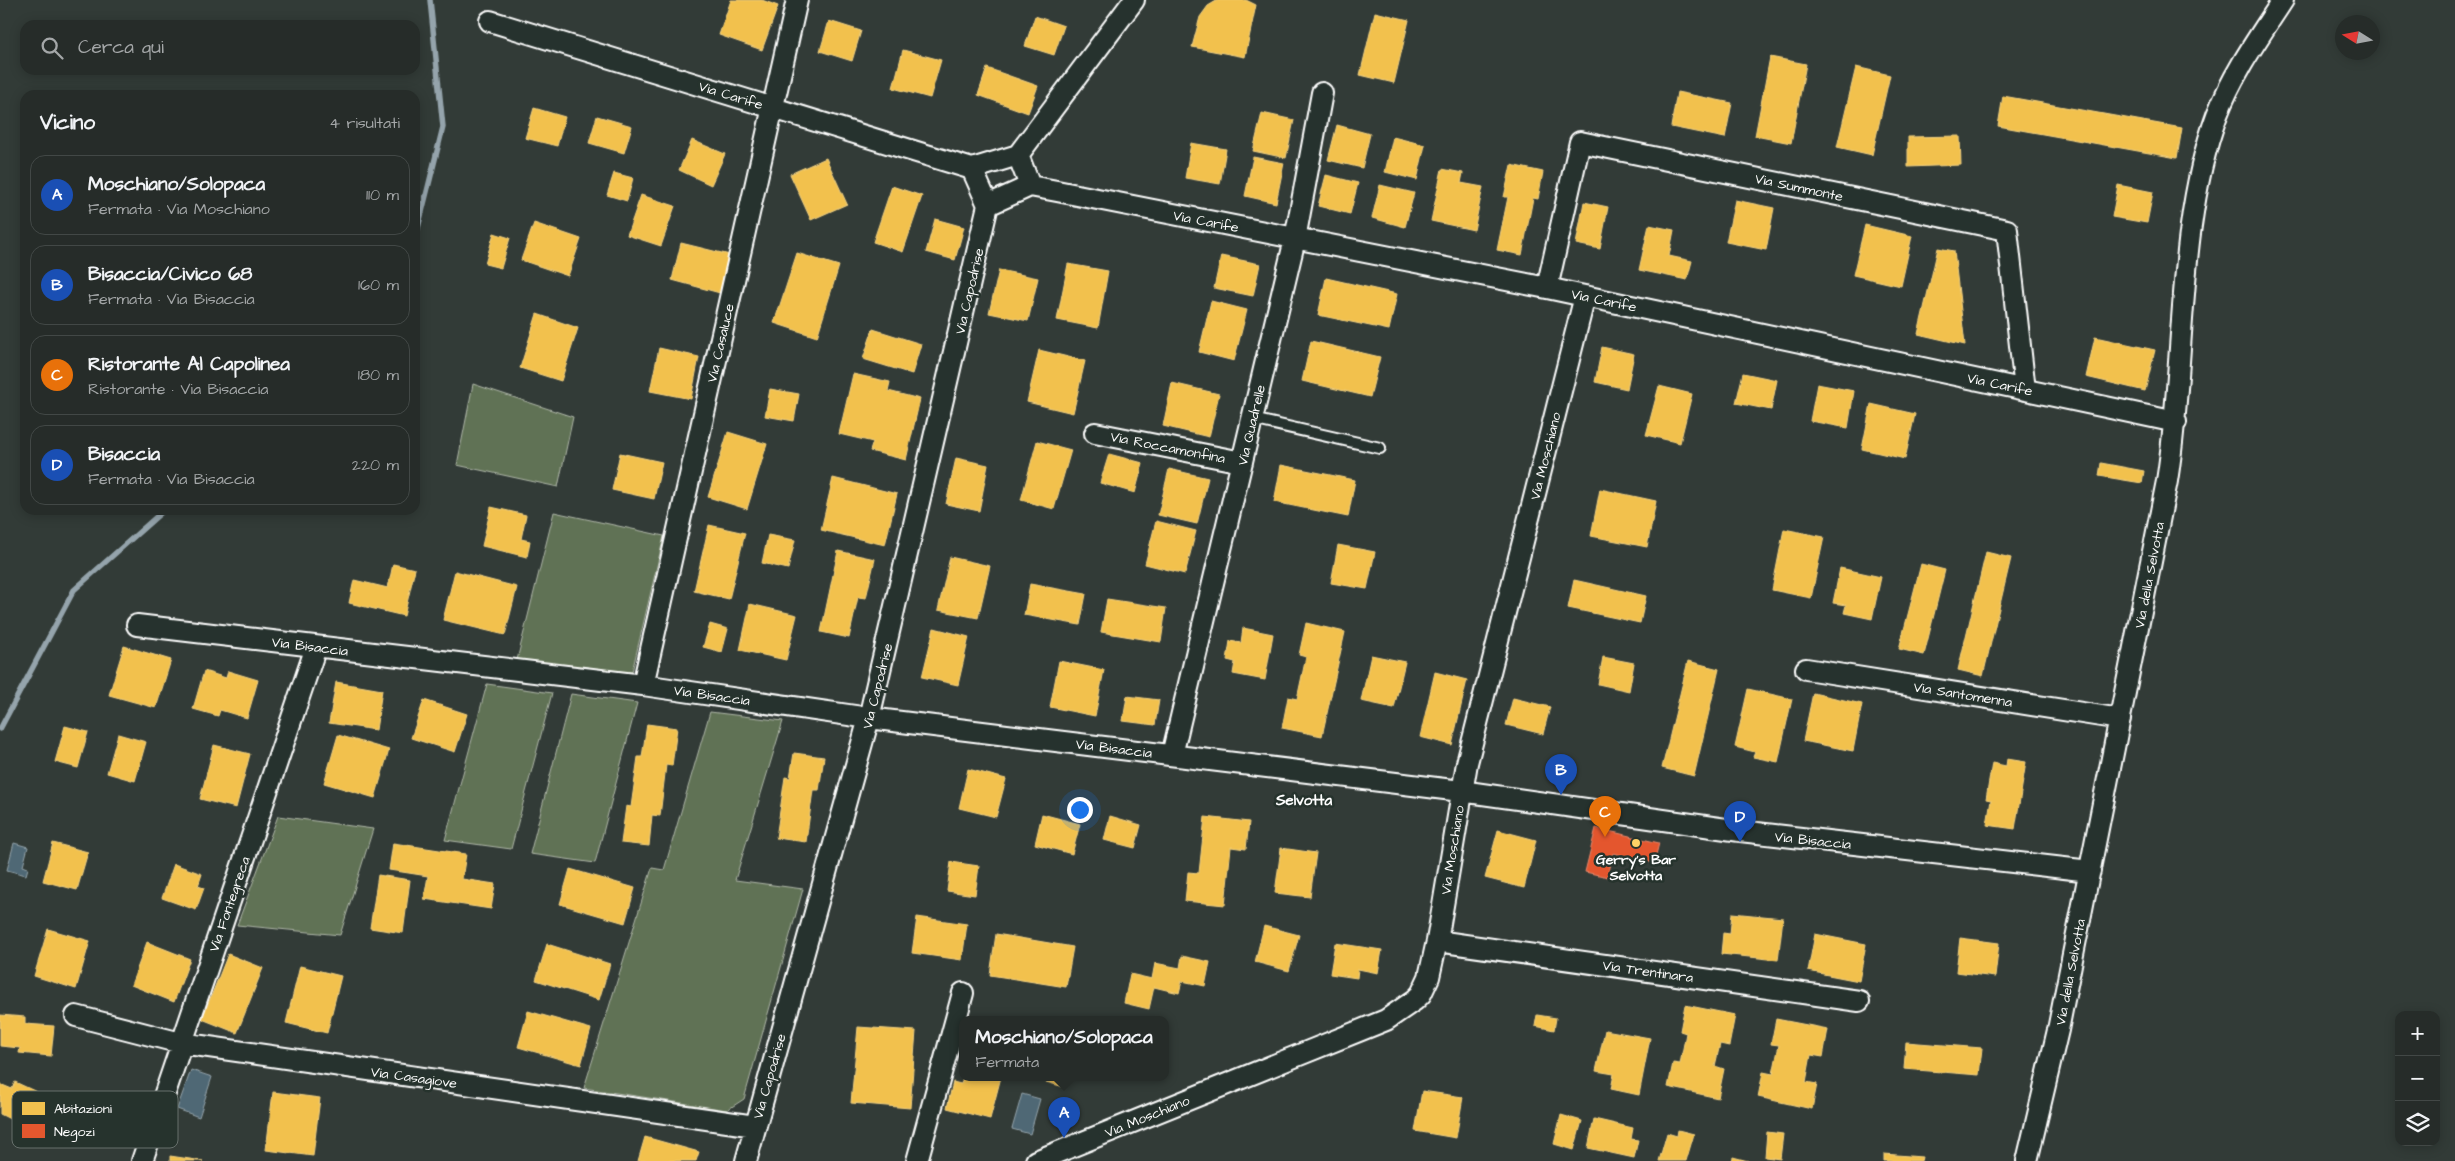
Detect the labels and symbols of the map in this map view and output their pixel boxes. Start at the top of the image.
north arrow [2335,15,2380,60]
street label: Via Carife [696,77,766,115]
street label: Via Summonte [1753,169,1845,207]
street label: Via Carife [1171,206,1241,238]
street label: Via Capodrise [950,246,990,336]
street label: Via Carife [1569,284,1639,318]
street label: Via Casaluce [702,301,740,385]
street label: Via Carife [1965,368,2035,402]
street label: Via Quadrelle [1233,382,1271,468]
street label: Via Moschiano [1525,410,1567,502]
street label: Via Roccamonfina [1109,427,1227,469]
street label: Via della Selvotta [2130,520,2170,630]
street label: Via Bisaccia [271,632,349,662]
street label: Via Capodrise [858,641,898,731]
street label: Via Santomenna [1912,677,2014,713]
street label: Via Bisaccia [672,681,751,711]
street label: Via Bisaccia [1075,734,1153,764]
pin: B [1545,754,1577,795]
district label: Selvotta [1275,790,1332,811]
pin: C [1589,796,1621,837]
your location [1067,797,1093,823]
pin: D [1724,801,1756,842]
street label: Via Moschiano [1436,804,1470,896]
street label: Via Bisaccia [1774,827,1852,855]
marker: Gerry's Bar Selvotta [1630,837,1642,849]
place label: Gerry's Bar Selvotta [1596,850,1676,886]
street label: Via Fontegreca [204,854,256,955]
street label: Via della Selvotta [2051,917,2091,1027]
street label: Via Trentinara [1601,956,1695,988]
street label: Via Capodrise [748,1031,792,1121]
street label: Via Casagiove [369,1062,459,1094]
legend [12,1091,178,1148]
street label: Via Moschiano [1102,1091,1193,1143]
pin: A [1048,1097,1080,1138]
text: Abitazioni [54,1099,112,1119]
text: Negozi [54,1122,95,1142]

